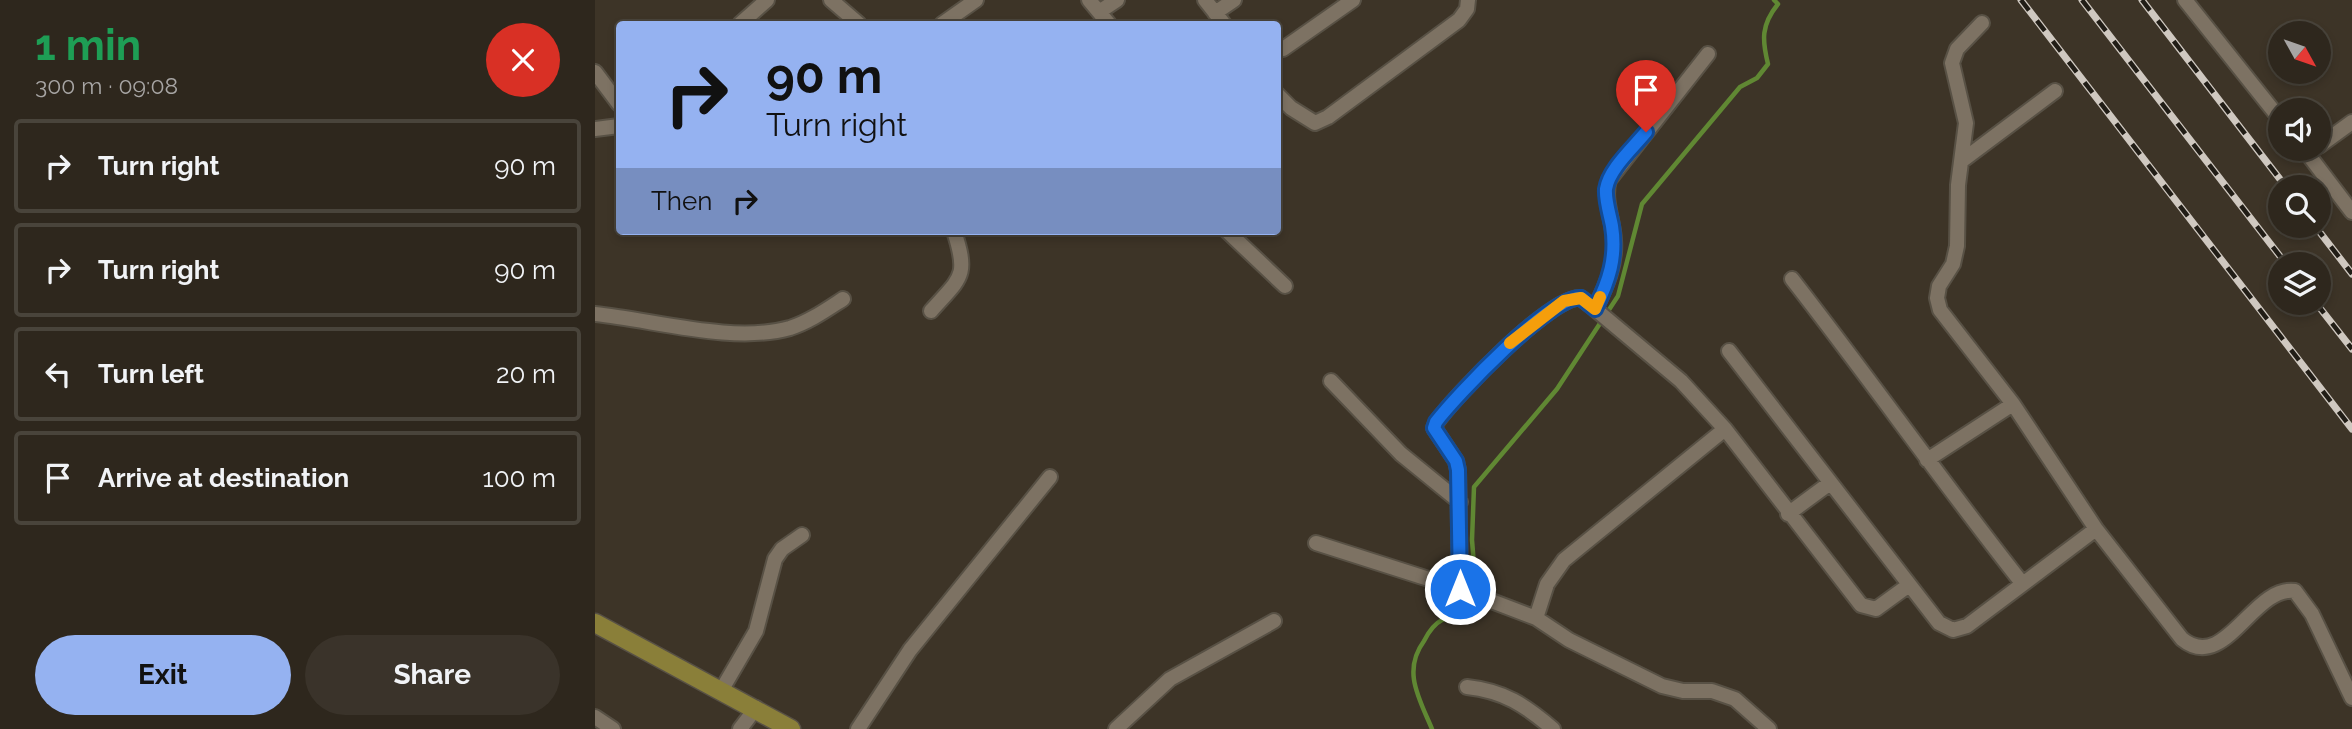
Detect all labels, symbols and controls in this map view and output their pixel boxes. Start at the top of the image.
text: 1 min [35,21,141,70]
north arrow [2268,21,2331,84]
map controls [2268,21,2331,315]
button: close [486,23,560,97]
text: 90 m [766,47,882,104]
icon: right [651,49,742,140]
pin [1616,60,1676,132]
icon: arrive [1627,71,1665,109]
text: 300 m · 09:08 [35,72,178,99]
button: sound [2268,98,2331,161]
text: Turn right [766,106,907,143]
icon: right [39,147,77,185]
text: Turn right [98,151,219,181]
text: 90 m [494,151,556,181]
button: search [2268,175,2331,238]
icon: right [726,182,764,220]
text: Then [651,186,712,216]
icon: right [39,251,77,289]
button: layers [2268,252,2331,315]
text: Turn right [98,255,219,285]
text: 90 m [494,255,556,285]
icon: left [39,355,77,393]
text: Turn left [98,359,204,389]
text: 20 m [496,359,556,389]
icon: arrive [39,459,77,497]
text: Arrive at destination [98,463,349,493]
text: 100 m [483,463,556,493]
position arrow [1423,552,1497,626]
button: Exit [35,635,291,715]
button: Share [305,635,560,715]

